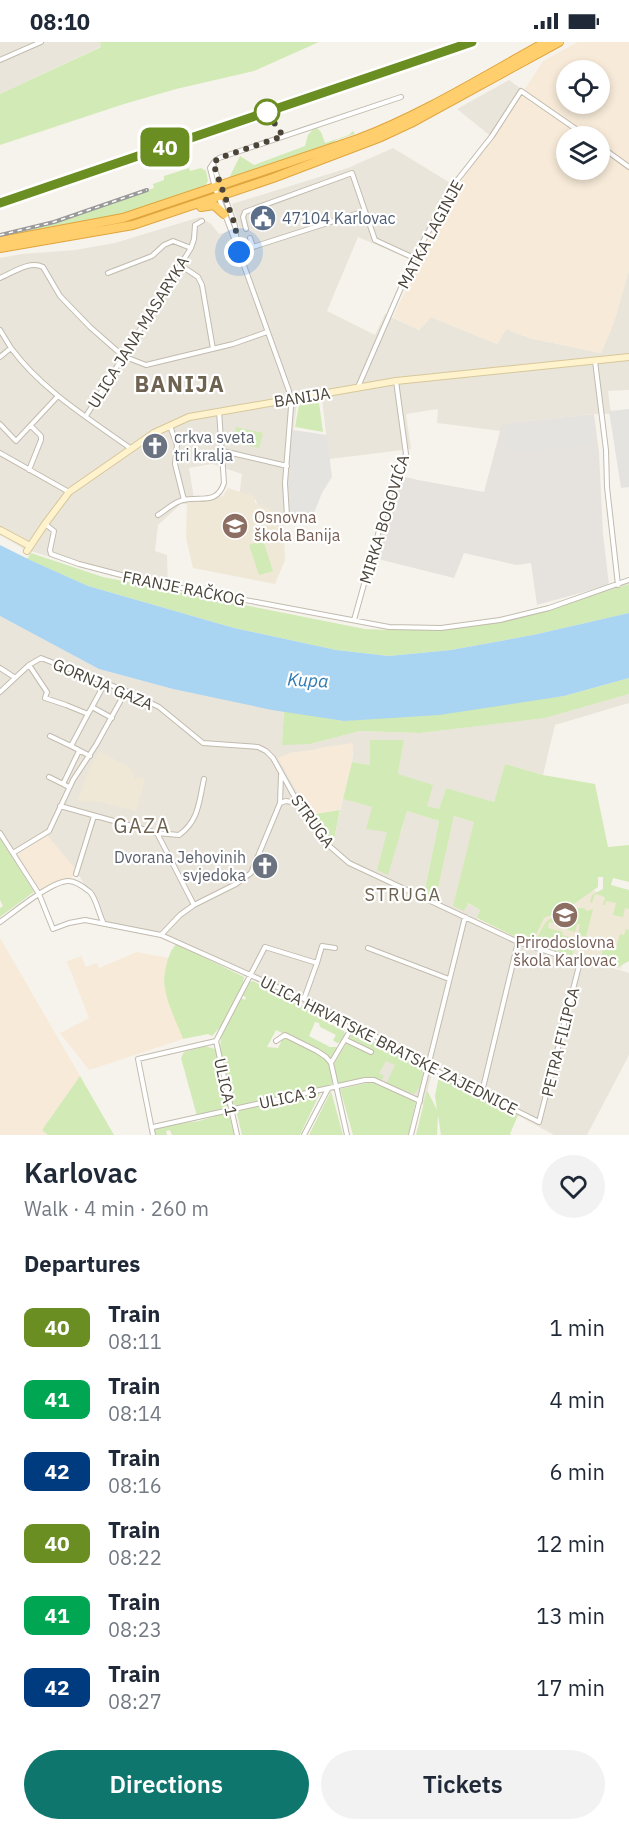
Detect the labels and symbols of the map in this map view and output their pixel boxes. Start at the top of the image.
unlabelled marker [254,99,280,125]
line badge: 40 [138,128,192,166]
street label: MATKA LAGINJE [393,176,467,292]
public building icon: 47104 Karlovac [248,203,278,233]
place label: 47104 Karlovac [282,208,396,228]
your location [224,237,254,267]
street label: ULICA JANA MASARYKA [83,252,193,412]
district label: BANIJA [135,369,225,398]
street label: BANIJA [272,383,332,411]
place label: crkva sveta tri kralja [174,427,255,465]
church icon: crkva sveta tri kralja [140,431,170,461]
street label: MIRKA BOGOVIĆA [354,452,413,586]
place label: Osnovna škola Banija [254,507,341,545]
school or university icon: Osnovna škola Banija [220,511,250,541]
street label: FRANJE RAČKOG [121,565,247,610]
street label: GORNJA GAZA [50,654,156,714]
water label: Kupa [287,667,329,693]
street label: STRUGA [287,791,339,851]
district label: GAZA [113,812,171,839]
place label: Dvorana Jehovinih svjedoka [114,847,246,885]
church icon: Dvorana Jehovinih svjedoka [250,851,280,881]
district label: STRUGA [364,883,442,906]
school or university icon: Prirodoslovna škola Karlovac [550,900,580,930]
place label: Prirodoslovna škola Karlovac [513,932,617,970]
street label: ULICA HRVATSKE BRATSKE ZAJEDNICE [257,971,521,1119]
street label: PETRA FILIPCA [537,985,583,1099]
street label: ULICA 1 [210,1056,242,1118]
street label: ULICA 3 [257,1081,319,1113]

